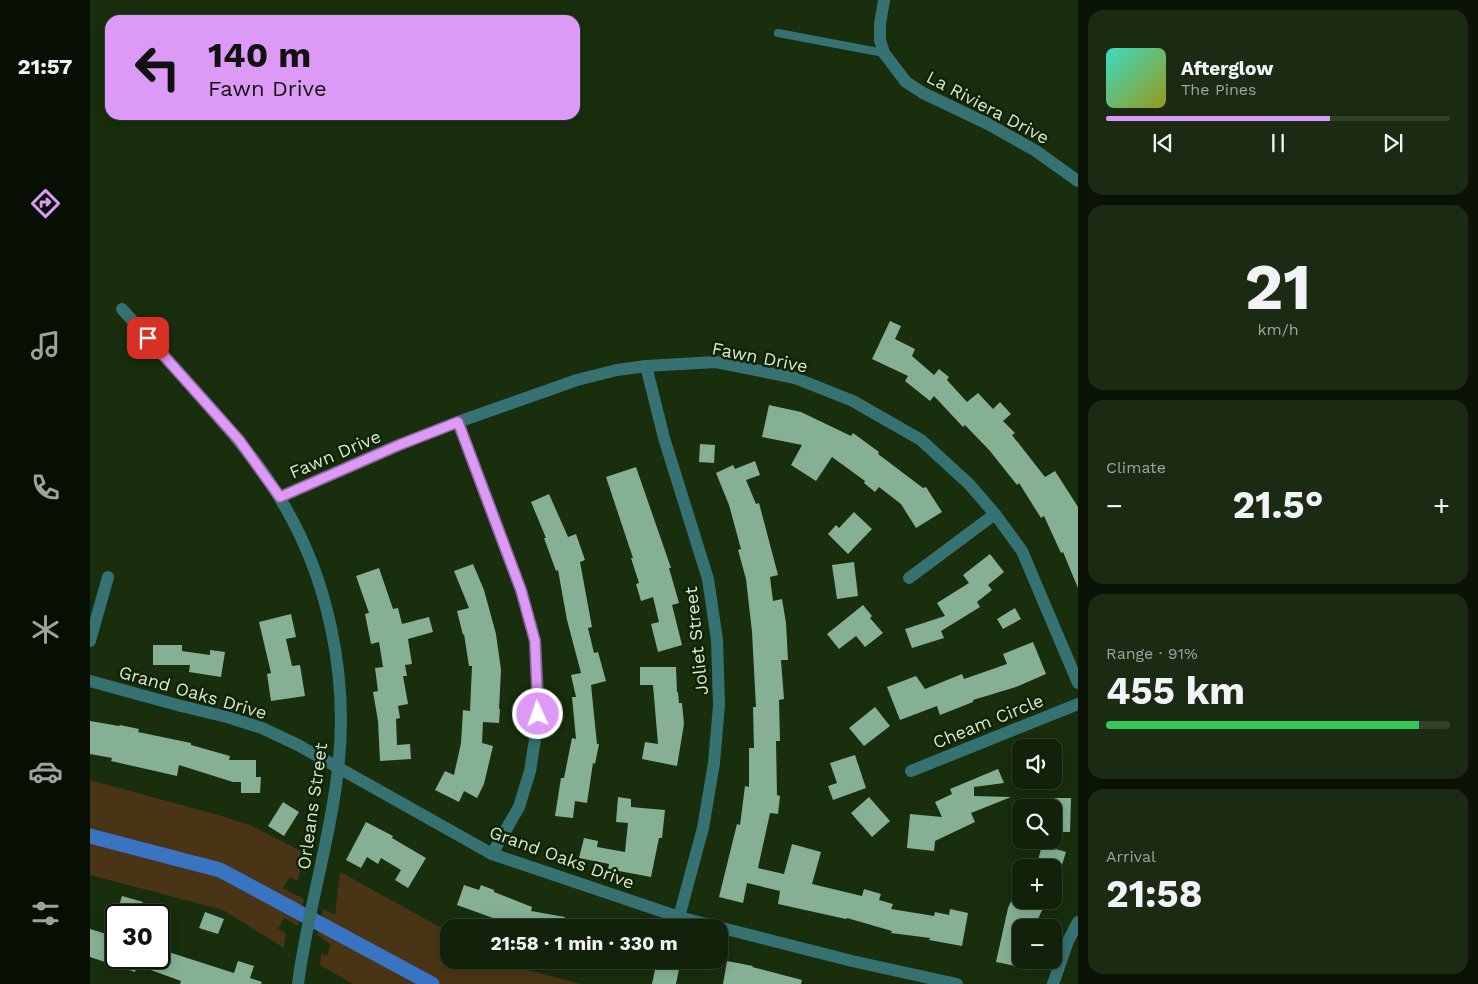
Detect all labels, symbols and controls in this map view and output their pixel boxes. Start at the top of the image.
text: 140 m [208,34,311,76]
icon: left [125,35,190,100]
text: 21:57 [18,54,72,79]
text: Afterglow [1181,57,1273,80]
street label: La Riviera Drive [923,66,1053,148]
text: Fawn Drive [208,76,327,101]
text: The Pines [1181,80,1257,99]
icon: previous [1149,129,1177,157]
icon: pause [1264,129,1292,157]
icon: next [1379,129,1407,157]
icon: directions [28,186,63,221]
text: 21 [1245,249,1311,325]
pin [127,317,169,359]
text: km/h [1257,320,1299,339]
icon: arrive [134,324,162,352]
icon: music [28,328,63,363]
street label: Fawn Drive [710,337,810,377]
street label: Fawn Drive [286,425,384,483]
text: Climate [1106,458,1166,477]
icon: phone [28,470,63,505]
text: 21.5° [1232,483,1324,527]
text: − [1106,489,1123,522]
text: + [1433,489,1450,522]
street label: Joliet Street [680,585,712,696]
icon: climate [28,612,63,647]
text: Range · 91% [1106,644,1198,663]
street label: Grand Oaks Drive [117,661,269,723]
text: 455 km [1106,669,1245,713]
position arrow [511,687,563,739]
street label: Cheam Circle [930,689,1046,753]
map controls [1012,739,1062,969]
button: sound [1012,739,1062,789]
street label: Orleans Street [293,741,331,871]
icon: car [28,754,63,789]
button: search [1012,799,1062,849]
street label: Grand Oaks Drive [487,821,637,893]
text: Arrival [1106,847,1156,866]
button: + [1012,859,1062,909]
text: 21:58 [1106,872,1202,916]
icon: filters [28,896,63,931]
speed limit sign: 30 [105,904,170,969]
button: − [1012,919,1062,969]
text: 21:58 · 1 min · 330 m [490,932,678,955]

